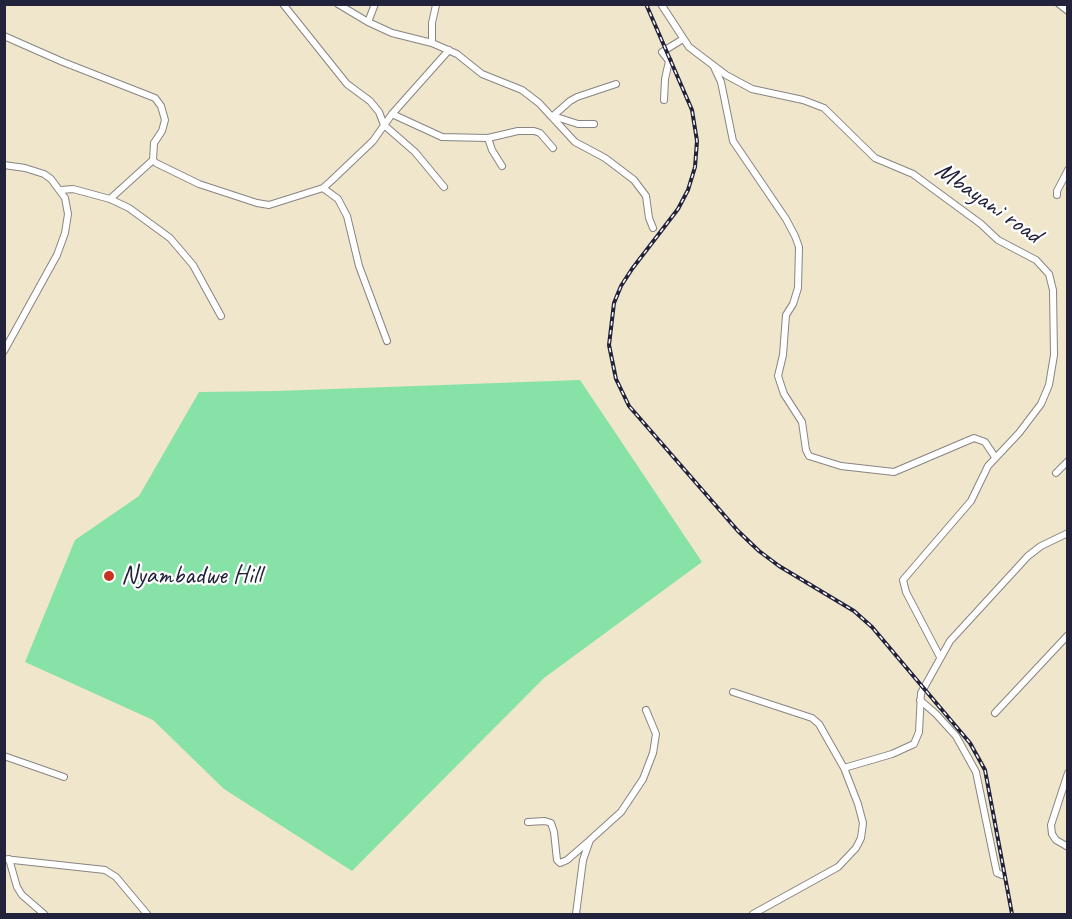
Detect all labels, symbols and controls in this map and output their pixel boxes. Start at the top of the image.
street label: Mbayani road [929,155,1047,251]
place label: Nyambadwe Hill [121,560,261,592]
marker: Nyambadwe Hill [102,569,116,583]

